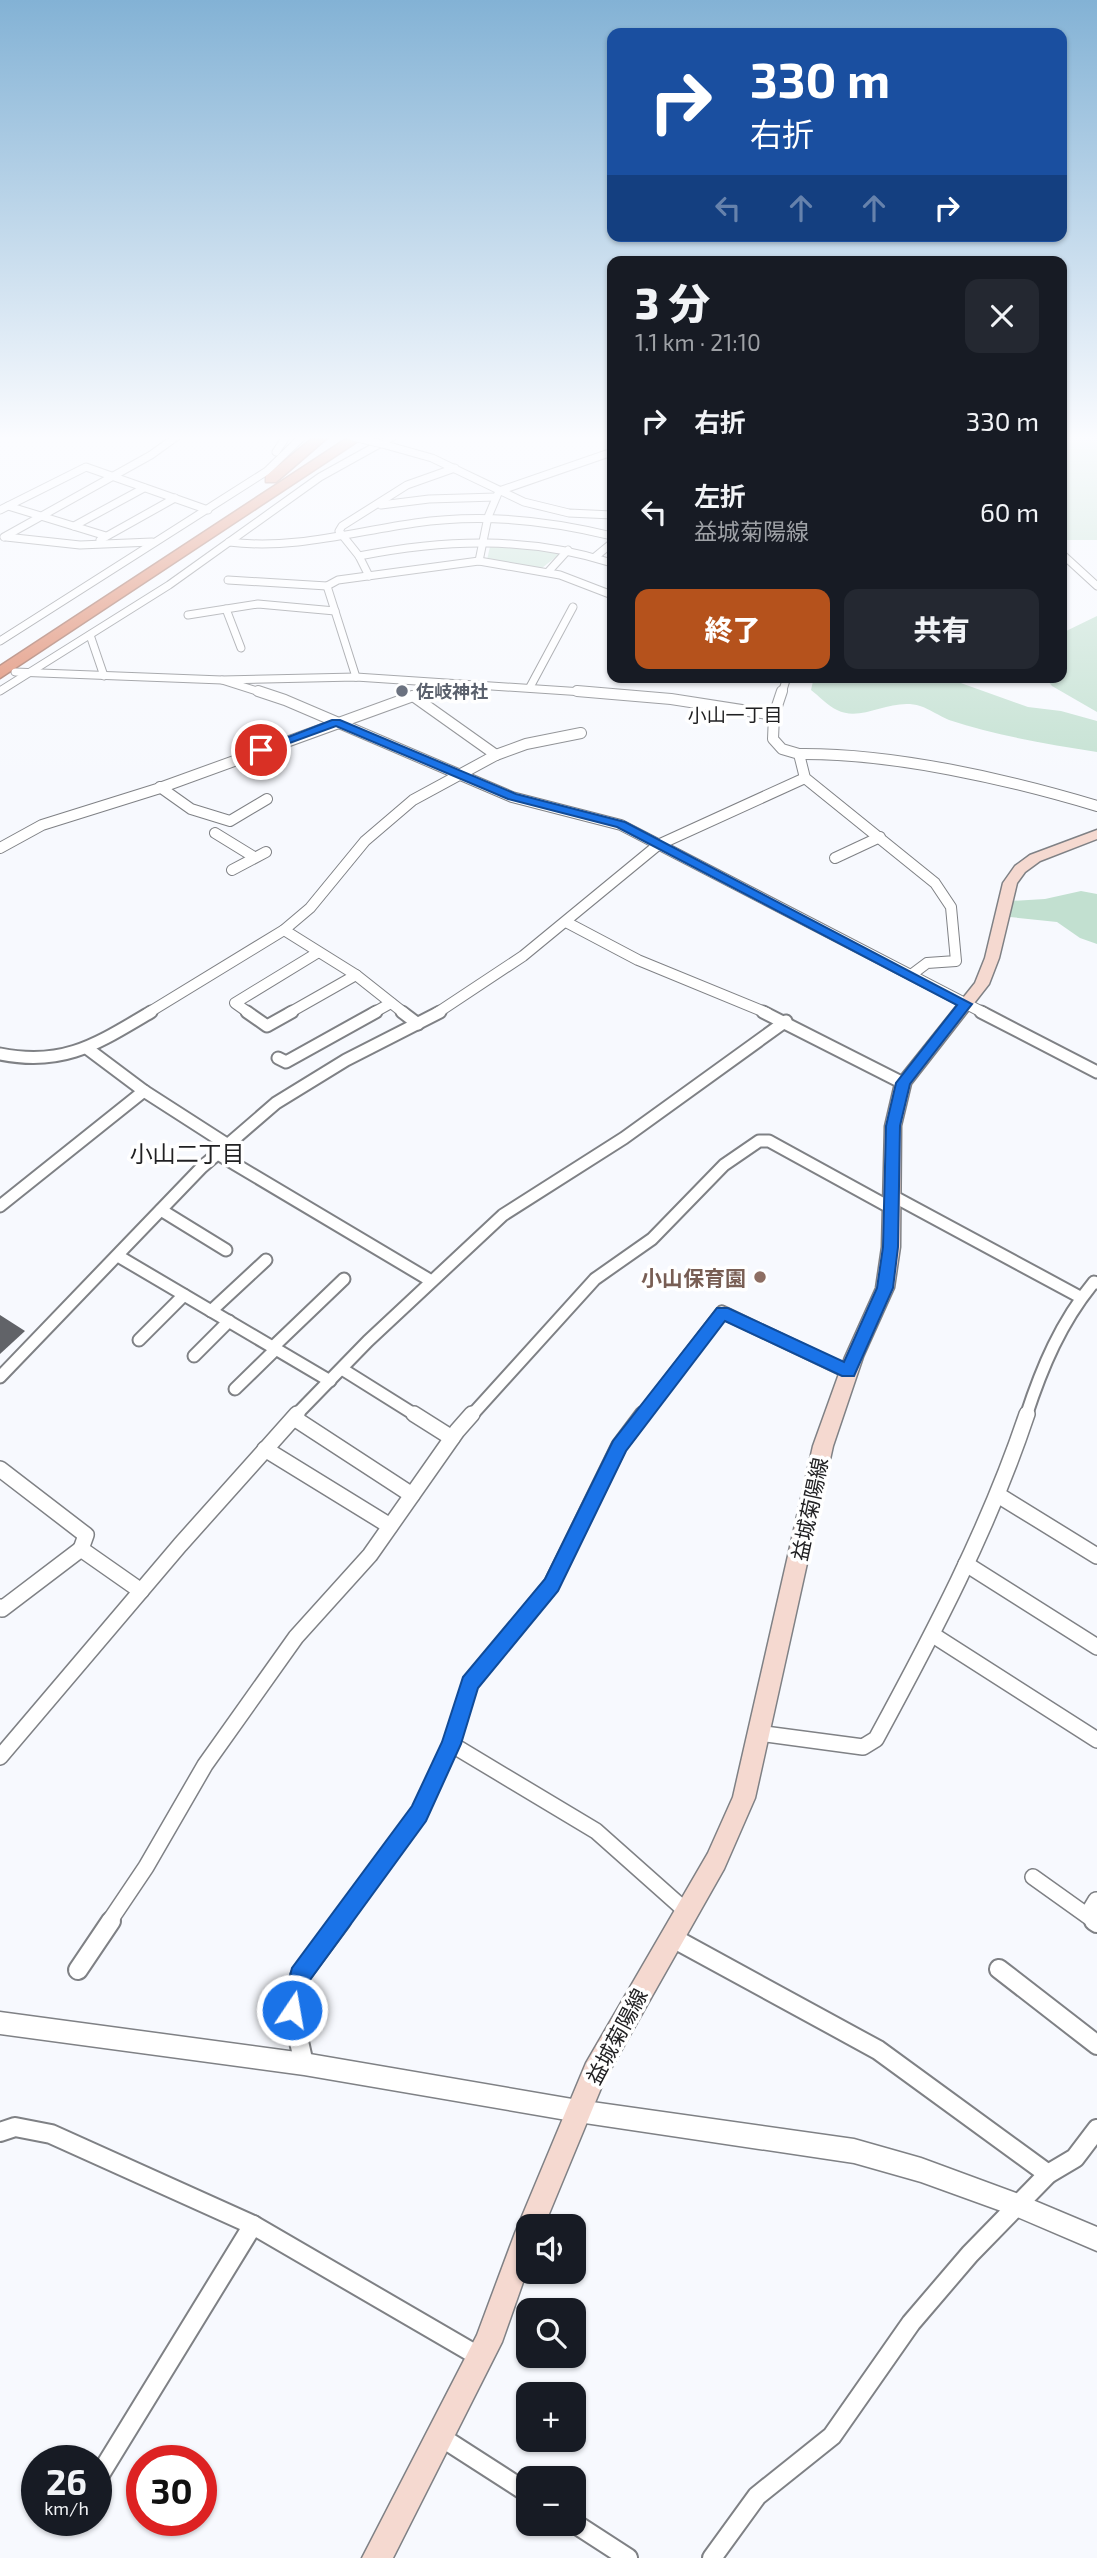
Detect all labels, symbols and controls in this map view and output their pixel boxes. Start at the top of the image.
text: 330 m [750,49,890,108]
icon: right [635,56,726,147]
text: 右折 [750,114,814,152]
icon: left [709,189,747,227]
icon: ahead [782,189,820,227]
icon: ahead [855,189,893,227]
icon: right [928,189,966,227]
text: 3 分 [635,277,710,327]
button: close [965,279,1039,353]
text: 1.1 km · 21:10 [635,328,761,356]
icon: right [635,402,673,440]
text: 330 m [966,405,1039,436]
text: 右折 [694,406,746,437]
text: 左折 [694,480,746,511]
icon: left [635,493,673,531]
text: 60 m [980,496,1039,527]
text: 益城菊陽線 [694,517,809,545]
button: 終了 [635,589,830,669]
button: 共有 [844,589,1039,669]
place label: 佐岐神社 [416,680,488,702]
marker: 佐岐神社 [394,683,410,699]
district label: 小山一丁目 [687,703,783,726]
pin [231,720,291,780]
icon: arrive [242,731,280,769]
district label: 小山二丁目 [130,1139,245,1167]
place label: 小山保育園 [641,1265,746,1290]
marker: 小山保育園 [752,1269,768,1285]
street label: 益城菊陽線 [786,1455,832,1563]
position arrow [255,1973,329,2047]
street label: 益城菊陽線 [580,1984,652,2088]
map controls [516,2214,586,2536]
button: sound [516,2214,586,2284]
button: search [516,2298,586,2368]
button: + [516,2382,586,2452]
speed limit sign: 30 [126,2445,217,2536]
text: 26 [46,2460,87,2502]
button: − [516,2466,586,2536]
text: km/h [44,2497,89,2519]

